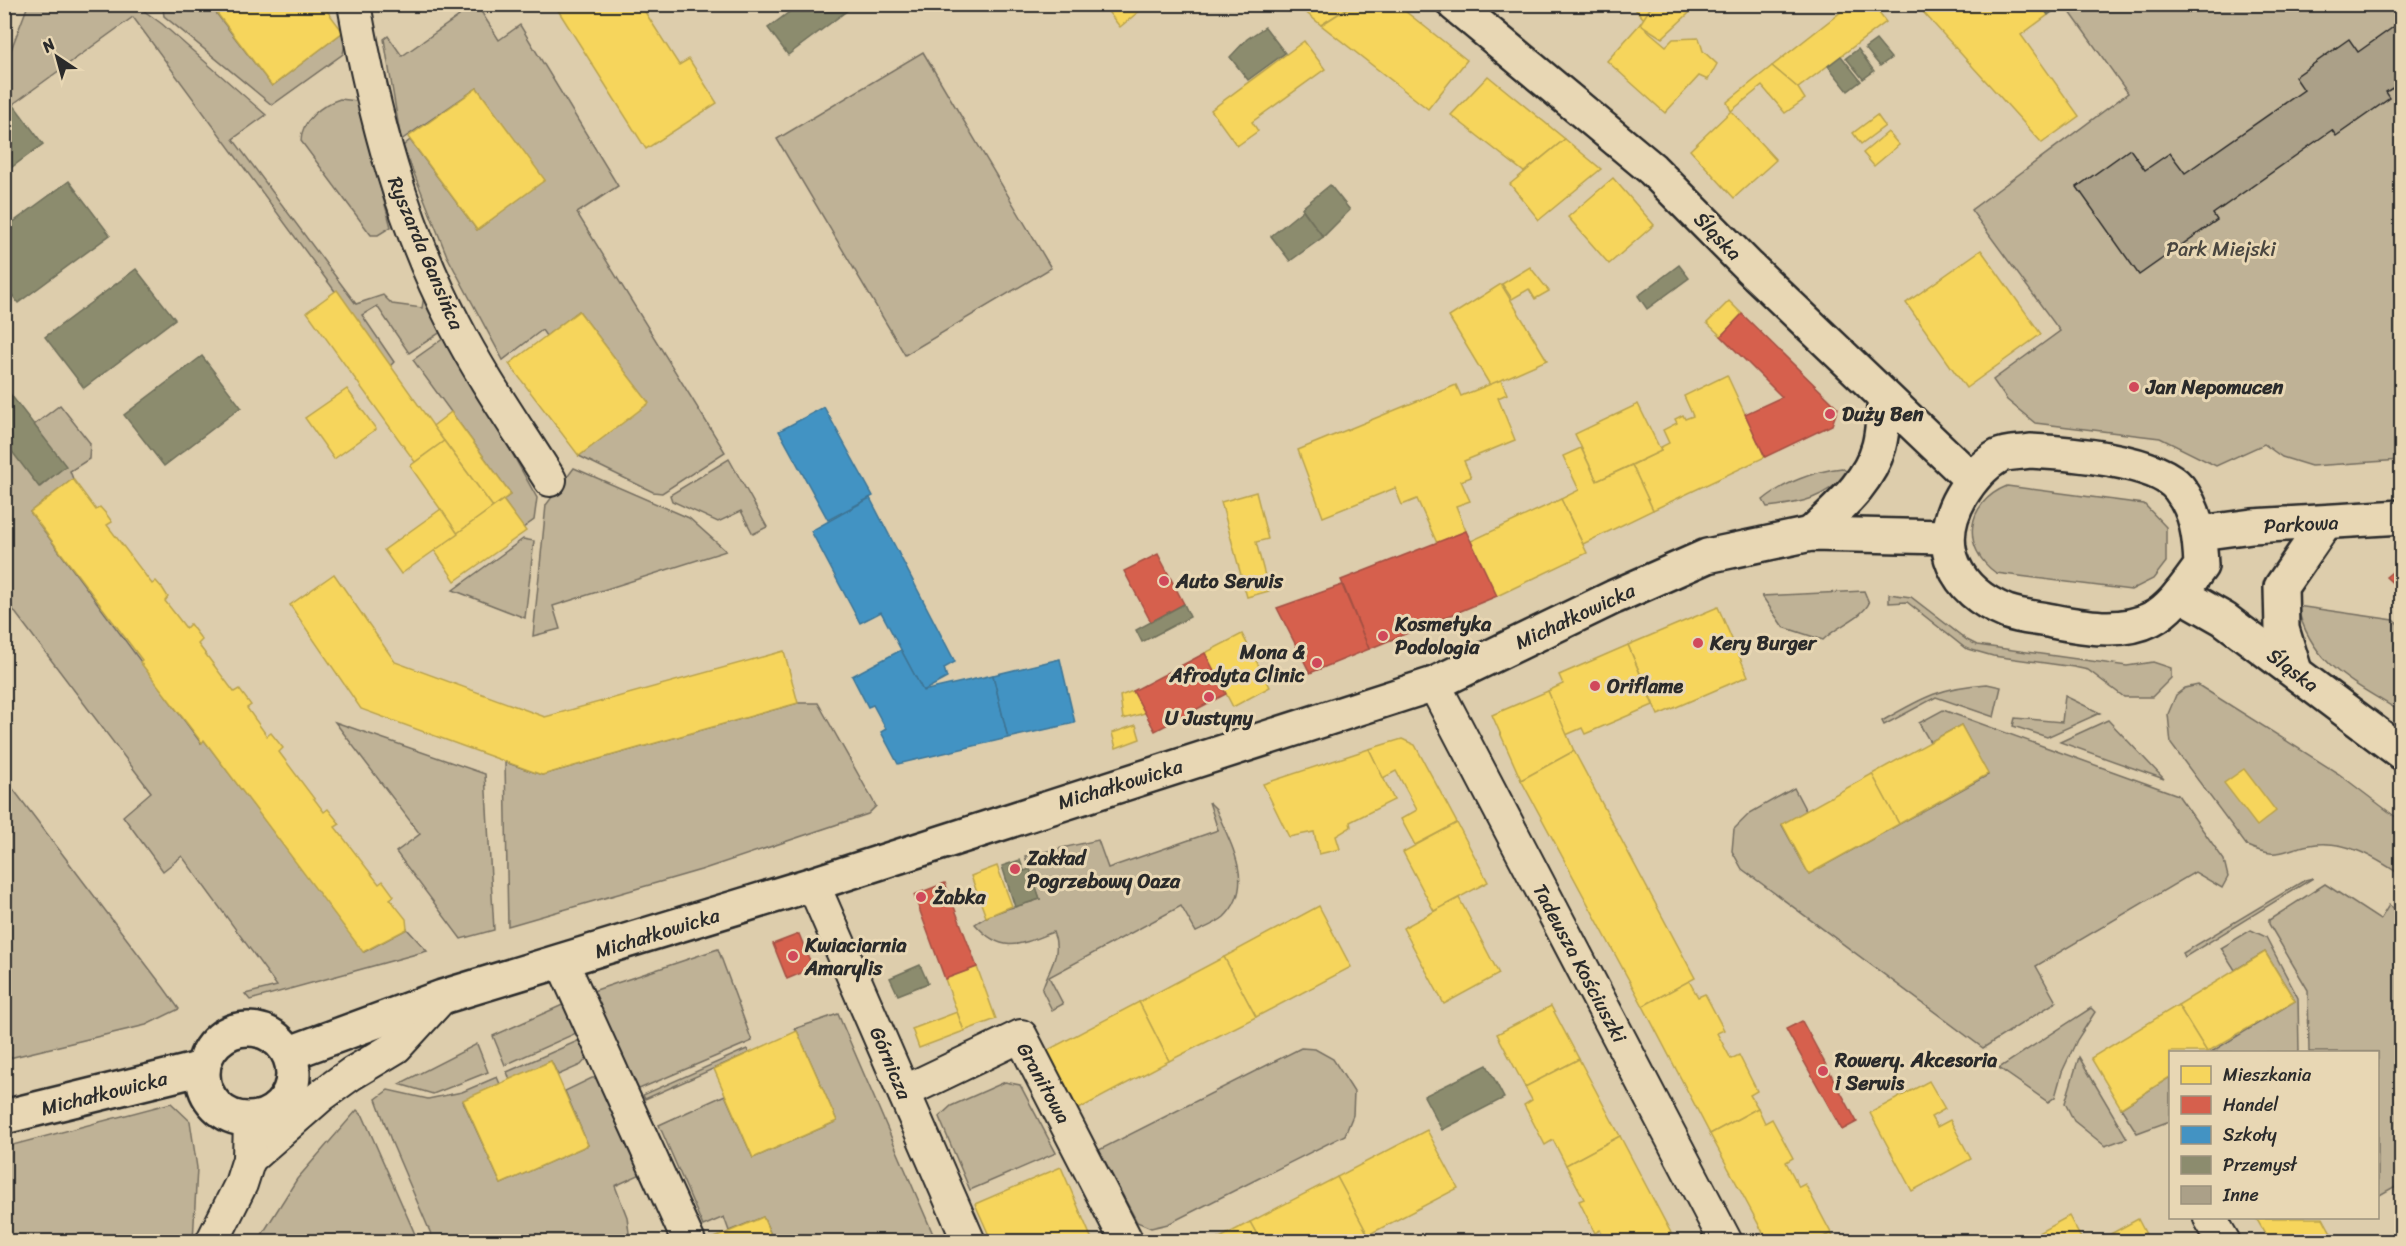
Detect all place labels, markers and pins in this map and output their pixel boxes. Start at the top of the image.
place label: Jan Nepomucen [2145,370,2284,405]
marker: Jan Nepomucen [2127,380,2141,394]
place label: Duży Ben [1842,397,1924,432]
marker: Duży Ben [1823,407,1837,421]
place label: Auto Serwis [1175,564,1284,599]
marker: Auto Serwis [1157,574,1171,588]
place label: Kosmetyka Podologia [1394,607,1492,665]
place label: Kery Burger [1709,626,1818,661]
marker: Kosmetyka Podologia [1376,629,1390,643]
place label: Mona & Afrodyta Clinic [1169,635,1305,693]
marker: Kery Burger [1691,636,1705,650]
marker: Mona & Afrodyta Clinic [1310,656,1324,670]
place label: Oriflame [1607,669,1683,704]
marker: Oriflame [1588,679,1602,693]
marker: U Justyny [1202,690,1216,704]
place label: U Justyny [1165,701,1254,736]
place label: Zakład Pogrzebowy Oaza [1026,841,1181,899]
marker: Zakład Pogrzebowy Oaza [1008,862,1022,876]
place label: Żabka [932,880,987,915]
marker: Żabka [914,890,928,904]
place label: Kwiaciarnia Amarylis [804,928,908,986]
marker: Kwiaciarnia Amarylis [786,949,800,963]
place label: Rowery. Akcesoria i Serwis [1834,1043,1997,1101]
marker: Rowery. Akcesoria i Serwis [1816,1064,1830,1078]

